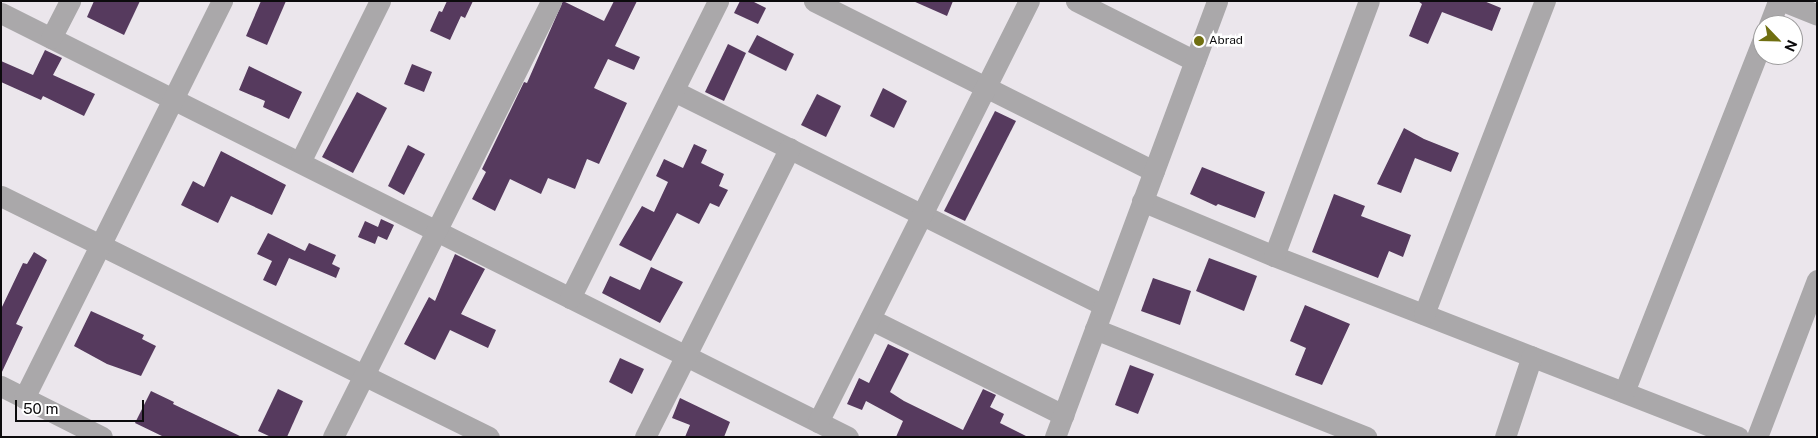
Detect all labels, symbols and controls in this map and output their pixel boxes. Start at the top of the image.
north arrow [1753,15,1803,65]
place label: Abrad [1209,34,1243,48]
marker: Abrad [1193,35,1205,47]
text: N [1781,37,1800,54]
scale bar [18,390,146,422]
text: 50 m [23,400,58,417]

